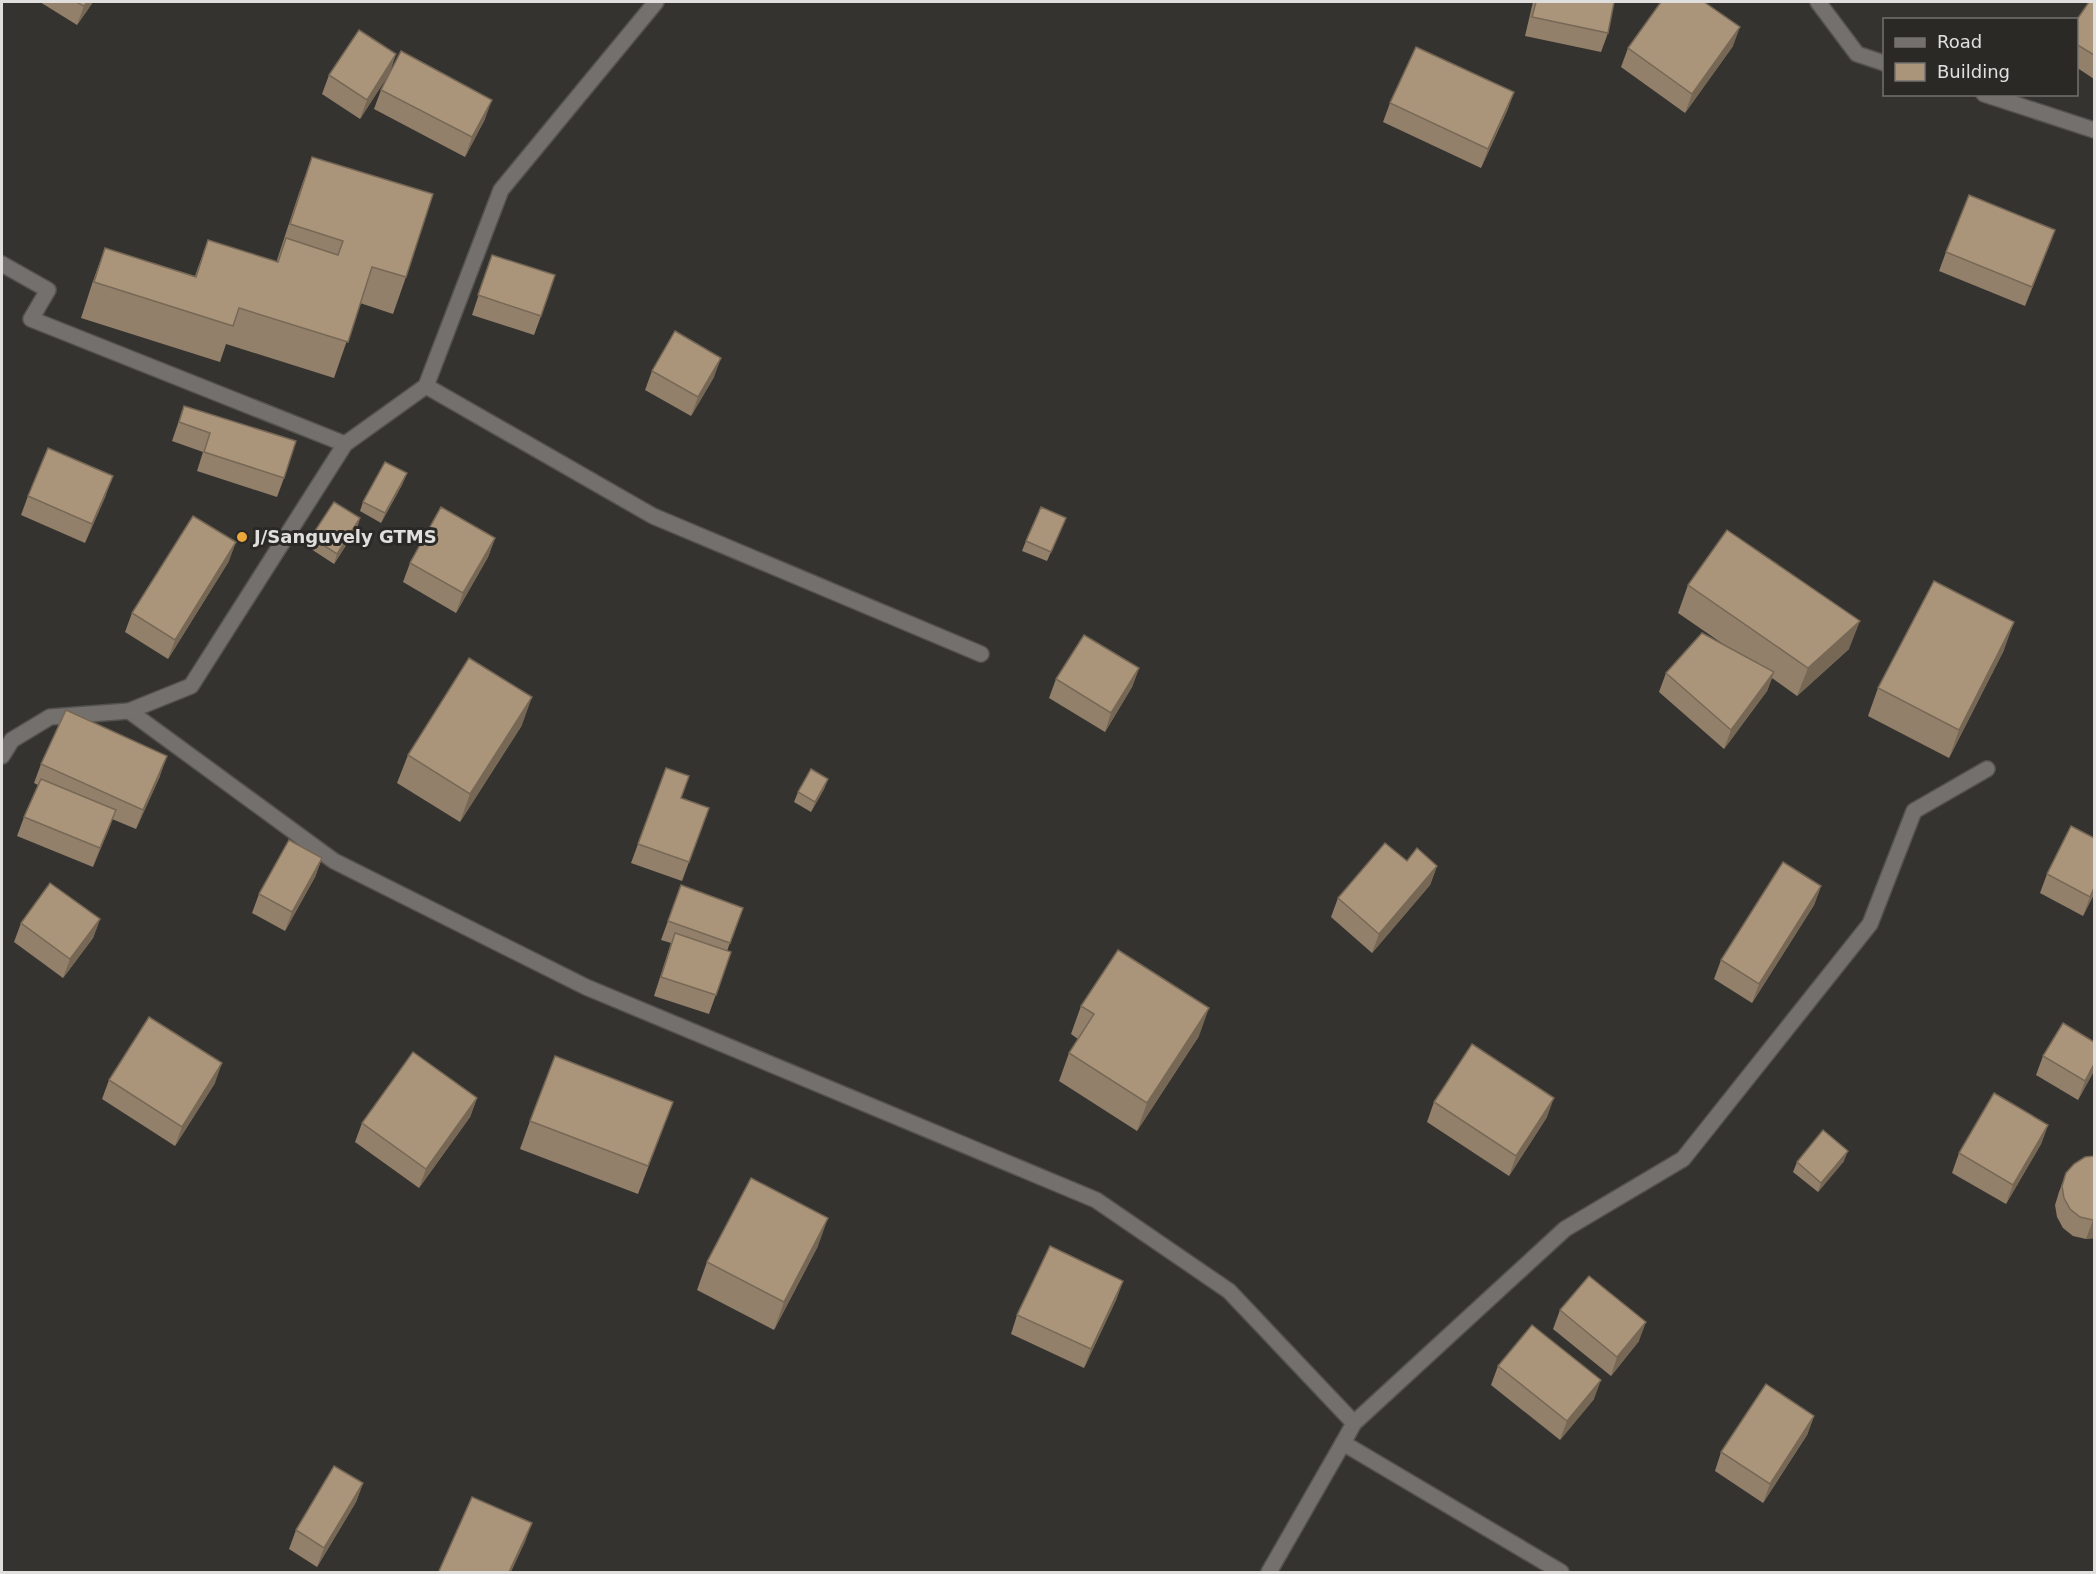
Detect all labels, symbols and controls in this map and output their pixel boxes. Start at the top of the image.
legend [1883,18,2078,96]
text: Road [1937,31,1982,52]
text: Building [1937,61,2010,82]
place label: J/Sanguvely GTMS [252,526,437,547]
marker: J/Sanguvely GTMS [235,530,249,544]

